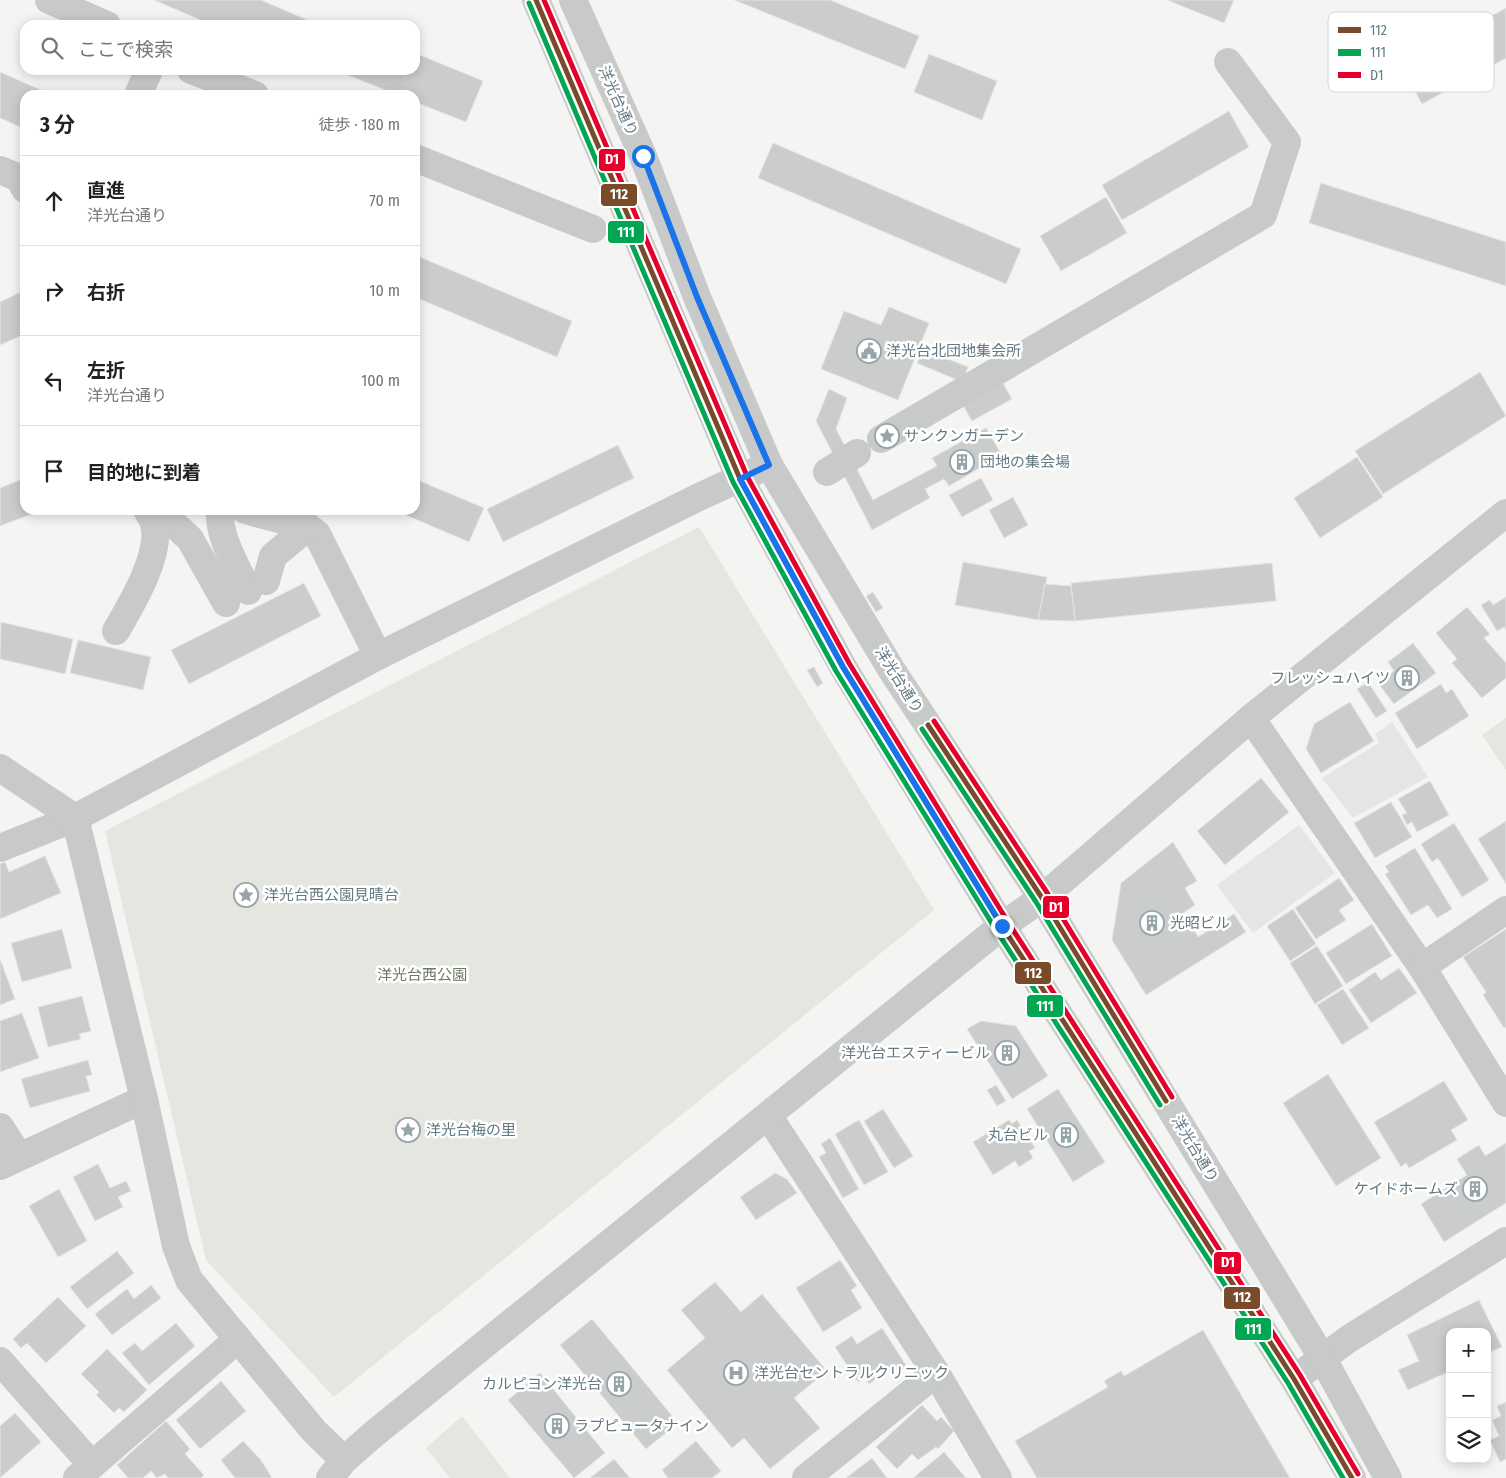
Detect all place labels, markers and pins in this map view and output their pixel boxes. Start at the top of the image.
public building icon: 洋光台北団地集会所 [856,338,882,364]
place label: 洋光台北団地集会所 [886,342,1021,360]
place icon: サンクンガーデン [874,423,900,449]
place label: サンクンガーデン [904,427,1024,445]
building icon: 団地の集会場 [949,449,975,475]
place label: 団地の集会場 [980,453,1070,471]
building icon: フレッシュハイツ [1394,665,1420,691]
place label: フレッシュハイツ [1270,669,1390,687]
place icon: 洋光台西公園見晴台 [233,882,259,908]
place label: 洋光台西公園見晴台 [264,886,399,904]
building icon: 光昭ビル [1139,910,1165,936]
place label: 光昭ビル [1170,914,1230,932]
building icon: 洋光台エスティービル [994,1040,1020,1066]
place label: 洋光台エスティービル [841,1044,990,1062]
place icon: 洋光台梅の里 [395,1117,421,1143]
place label: 洋光台梅の里 [426,1121,516,1139]
building icon: 丸台ビル [1053,1122,1079,1148]
place label: 丸台ビル [988,1126,1048,1144]
building icon: ケイドホームズ [1462,1176,1488,1202]
place label: ケイドホームズ [1354,1180,1458,1198]
hospital icon: 洋光台セントラルクリニック [723,1360,749,1386]
place label: 洋光台セントラルクリニック [754,1364,949,1382]
building icon: カルピヨン洋光台 [606,1371,632,1397]
place label: カルピヨン洋光台 [482,1375,602,1393]
building icon: ラプピュータナイン [544,1413,570,1439]
place label: ラプピュータナイン [574,1417,709,1435]

